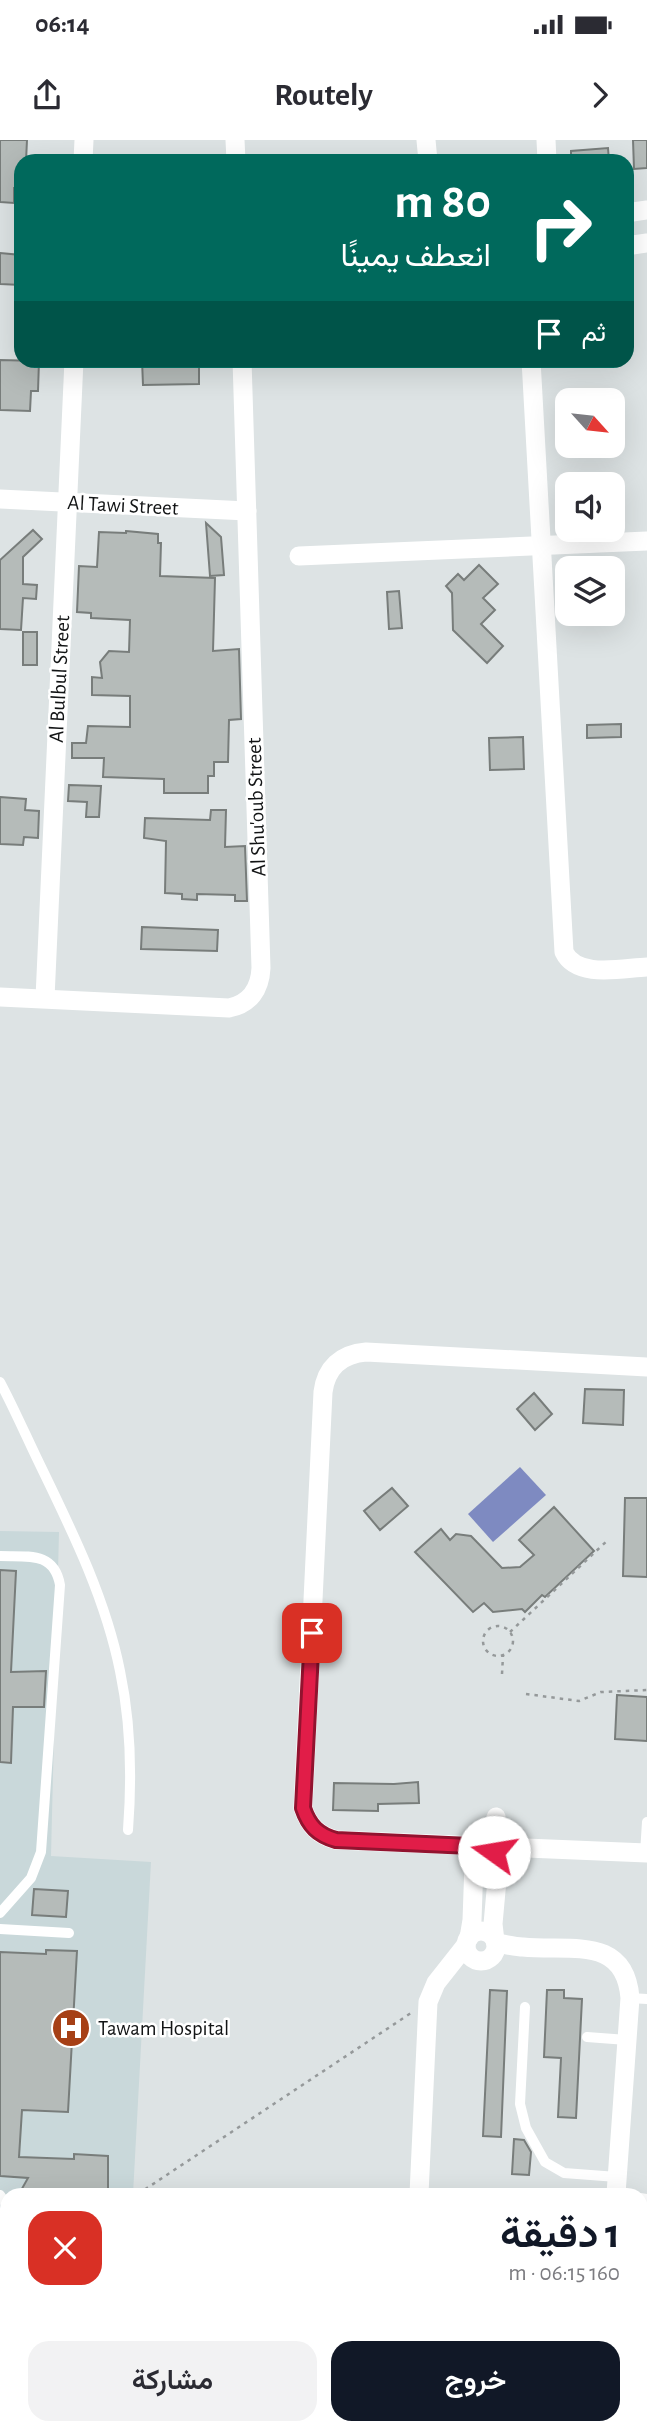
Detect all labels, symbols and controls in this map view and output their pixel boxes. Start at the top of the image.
text: 06:14 [35,11,90,37]
icon: share [28,76,66,114]
icon: forward [581,76,619,114]
text: Routely [274,79,373,111]
text: 80 m [394,178,491,227]
icon: right [515,182,606,273]
text: انعطف يمينًا [340,240,491,272]
icon: arrive [530,315,568,353]
text: ثم [582,320,606,346]
north arrow [555,388,625,458]
map controls [555,388,625,626]
button: sound [555,472,625,542]
street label: Al Tawi Street [67,492,179,519]
button: layers [555,556,625,626]
street label: Al Bulbul Street [46,614,73,743]
street label: Al Shu'oub Street [244,737,269,877]
pin [282,1603,342,1663]
icon: arrive [293,1614,331,1652]
position arrow [457,1815,531,1889]
hospital icon: Tawam Hospital [50,2007,92,2049]
place label: Tawam Hospital [98,2018,229,2039]
button: close [28,2211,102,2285]
text: 1 دقيقة [500,2213,620,2255]
text: 160 m · 06:15 [508,2262,620,2285]
button: مشاركة [28,2341,317,2421]
button: خروج [331,2341,620,2421]

